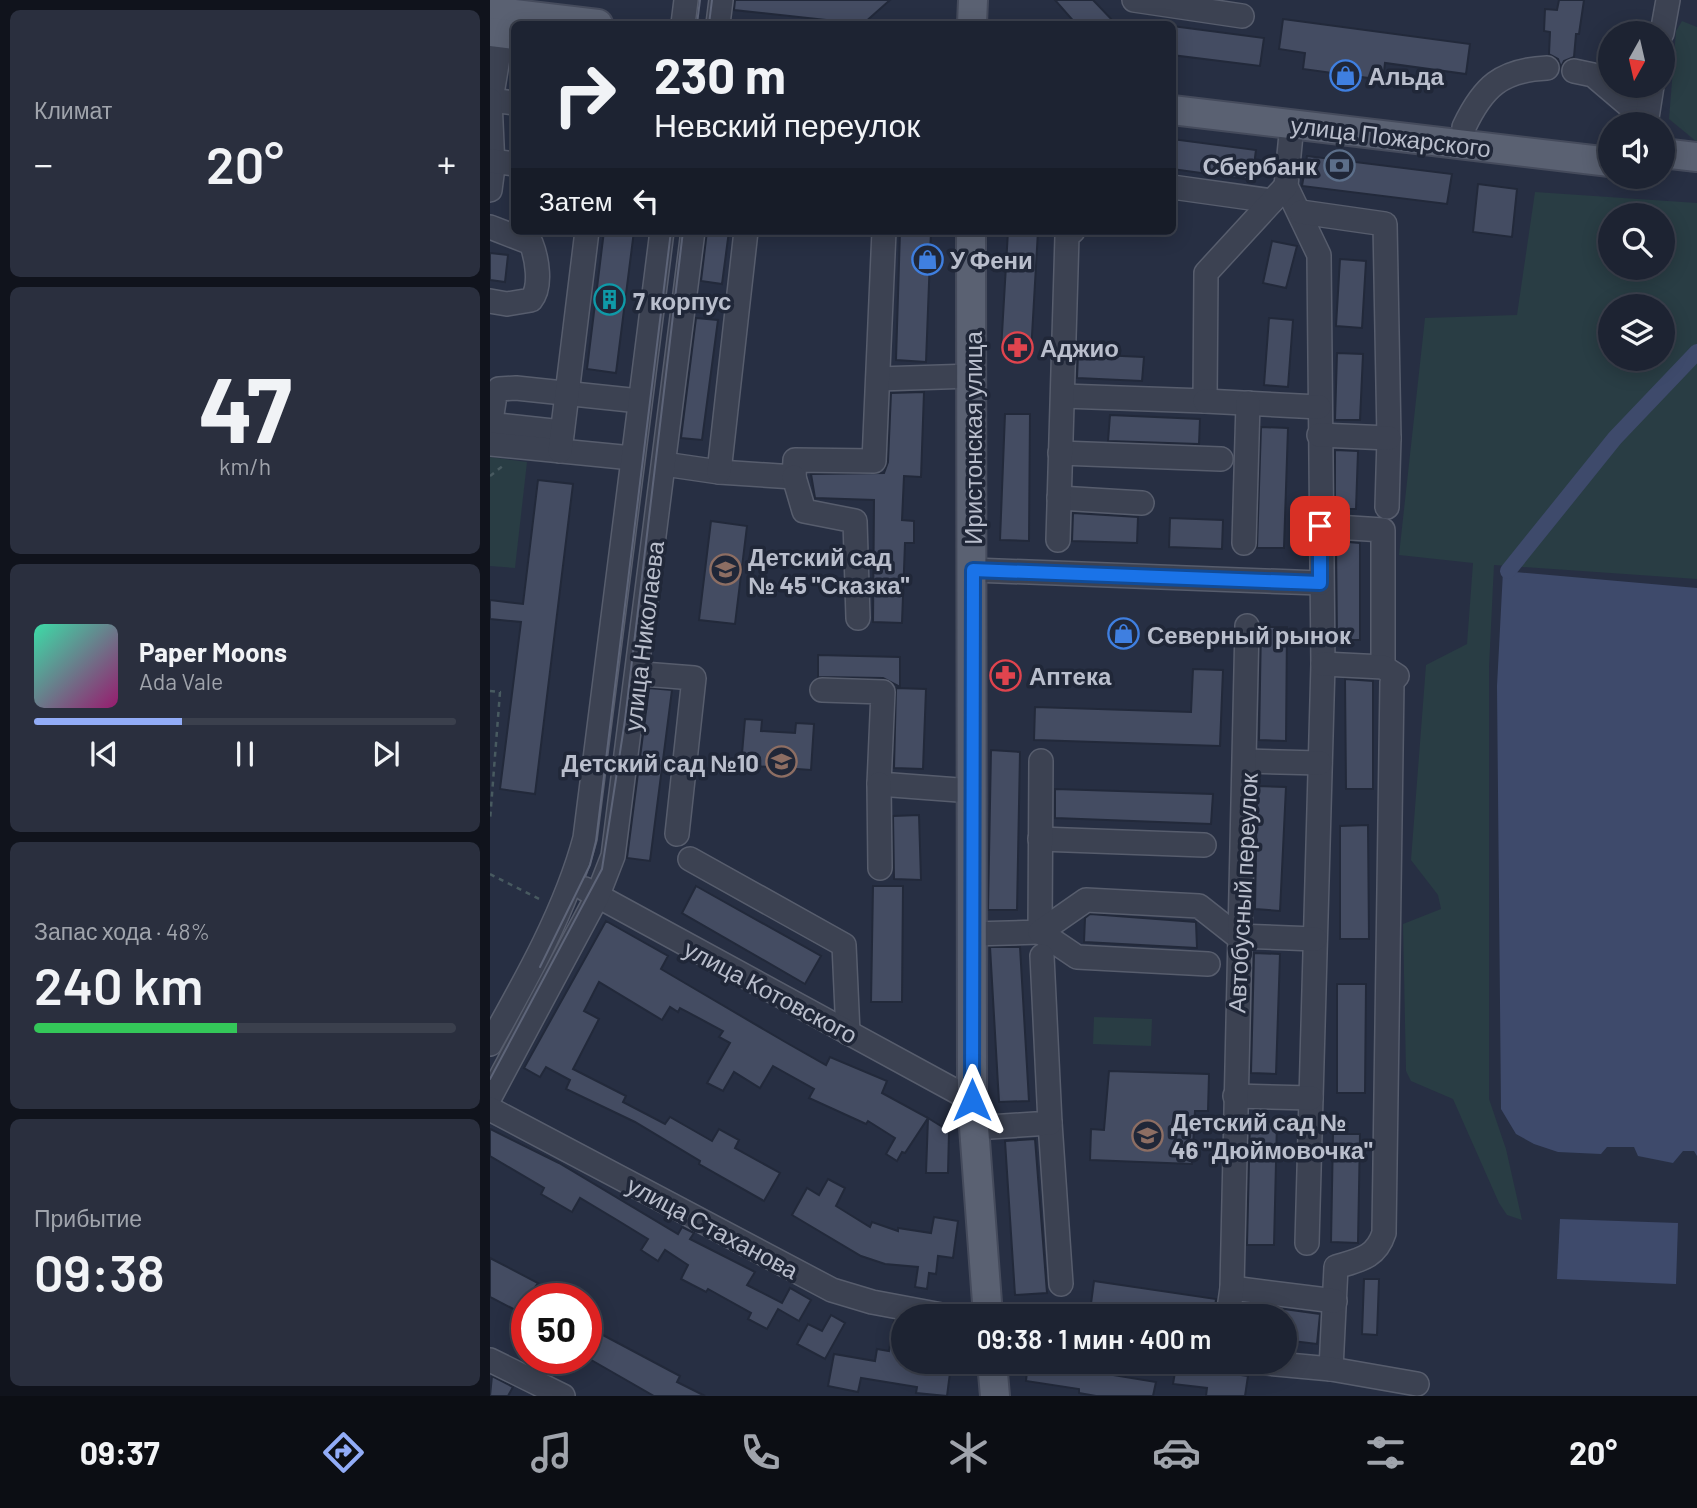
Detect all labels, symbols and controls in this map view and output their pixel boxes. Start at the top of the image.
north arrow [1598,21,1675,98]
map controls [1598,21,1675,371]
text: 230 m [654,45,786,104]
icon: right [539,49,630,140]
shop icon: Альда [1328,58,1362,92]
place label: Альда [1368,61,1445,90]
text: Климат [34,96,112,124]
text: Невский переулок [654,105,920,143]
street label: улица Пожарского [1289,109,1493,163]
button: sound [1598,112,1675,189]
text: 20° [206,132,284,194]
text: − [34,140,53,186]
text: + [437,140,456,186]
bank icon: Сбербанк [1323,148,1357,182]
place label: Сбербанк [1202,151,1318,180]
icon: left [627,182,665,220]
text: Затем [539,185,613,216]
button: search [1598,203,1675,280]
shop icon: У Фени [910,242,944,276]
place label: У Фени [950,245,1033,274]
building icon: 7 корпус [593,283,627,317]
place label: 7 корпус [633,286,731,315]
button: layers [1598,294,1675,371]
pharmacy icon: Аджио [1000,330,1034,364]
street label: Иристонская улица [958,331,987,545]
place label: Аджио [1040,333,1119,362]
text: 47 [198,352,292,461]
text: km/h [219,452,271,480]
pin [1290,496,1350,556]
icon: arrive [1301,507,1339,545]
street label: улица Николаева [617,538,669,733]
place label: Детский сад № 45 "Сказка" [748,542,910,599]
school or university icon: Детский сад № 45 "Сказка" [708,553,742,587]
shop icon: Северный рынок [1107,617,1141,651]
place label: Северный рынок [1147,620,1352,649]
text: Paper Moons [139,636,287,667]
pharmacy icon: Аптека [989,658,1023,692]
place label: Аптека [1029,661,1112,690]
text: Ada Vale [139,667,223,695]
icon: previous [85,735,123,773]
icon: pause [226,735,264,773]
icon: next [367,735,405,773]
school or university icon: Детский сад №10 [765,745,799,779]
place label: Детский сад №10 [562,748,759,777]
street label: Автобусный переулок [1221,772,1263,1014]
text: Запас хода · 48% [34,917,210,945]
street label: улица Котовского [680,933,862,1049]
text: 240 km [34,953,203,1015]
position arrow [935,1063,1009,1137]
place label: Детский сад № 46 "Дюймовочка" [1171,1107,1373,1164]
school or university icon: Детский сад № 46 "Дюймовочка" [1131,1118,1165,1152]
street label: улица Стаханова [622,1170,804,1285]
text: Прибытие [34,1204,142,1232]
text: 09:38 [34,1240,165,1302]
speed limit sign: 50 [511,1283,602,1374]
text: 09:38 · 1 мин · 400 m [977,1323,1211,1354]
icon: directions [319,1428,368,1477]
icon: music [527,1428,576,1477]
icon: phone [736,1428,785,1477]
icon: climate [944,1428,993,1477]
icon: car [1152,1428,1201,1477]
icon: filters [1361,1428,1410,1477]
text: 09:37 [80,1433,160,1471]
text: 20° [1569,1433,1617,1471]

